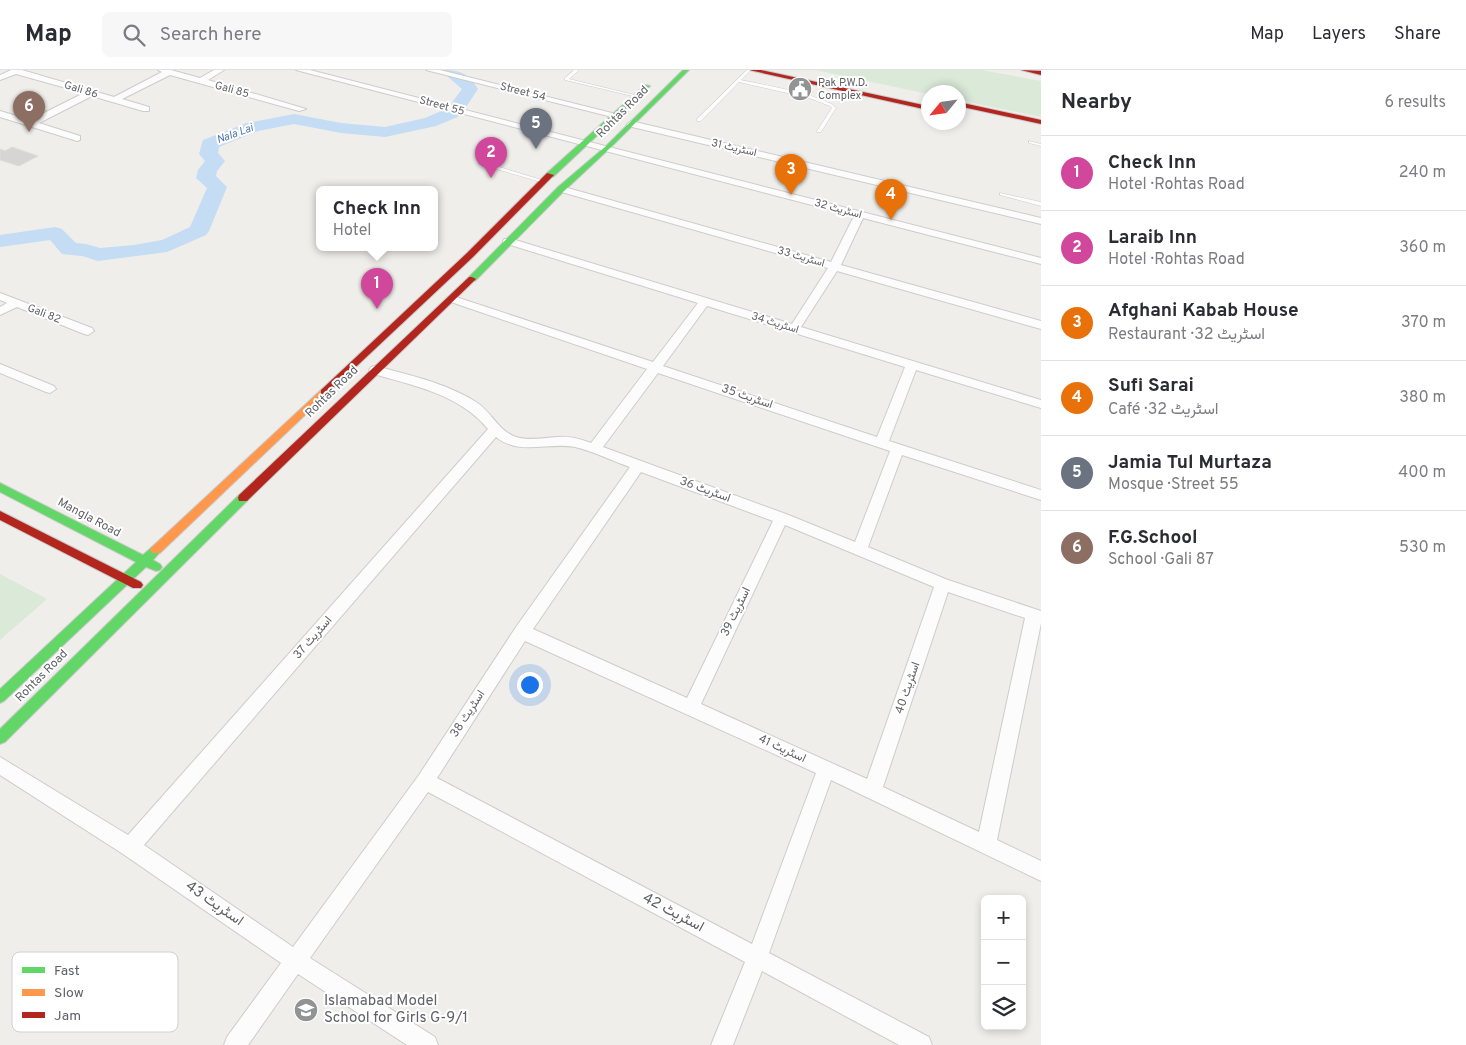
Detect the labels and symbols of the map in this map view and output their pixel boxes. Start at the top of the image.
public building icon: Pak P.W.D. Complex [787,76,813,102]
place label: Pak P.W.D. Complex [818,76,867,103]
street label: Gali 86 [62,78,100,102]
street label: Gali 85 [213,79,251,101]
street label: Street 54 [499,80,548,104]
street label: Rohtas Road [593,82,653,142]
north arrow [921,85,966,130]
pin: 6 [13,91,45,132]
street label: Street 55 [418,93,466,119]
pin: 5 [520,108,552,149]
water label: Nala Lai [215,120,256,147]
street label: اسٹریٹ 31 [710,136,758,160]
pin: 2 [475,137,507,178]
pin: 3 [775,154,807,195]
pin: 4 [875,179,907,220]
street label: اسٹریٹ 32 [813,196,863,222]
street label: اسٹریٹ 33 [776,244,826,270]
pin: 1 [361,268,393,309]
street label: Gali 82 [25,301,63,327]
street label: اسٹریٹ 34 [750,309,800,337]
street label: Rohtas Road [302,363,362,421]
street label: اسٹریٹ 35 [719,381,775,413]
street label: اسٹریٹ 36 [677,473,733,507]
street label: Mangla Road [55,495,123,541]
street label: اسٹریٹ 39 [717,585,755,639]
street label: اسٹریٹ 37 [290,613,336,663]
street label: Rohtas Road [12,646,72,706]
street label: اسٹریٹ 40 [892,660,924,716]
your location [517,672,543,698]
street label: اسٹریٹ 38 [447,687,489,741]
street label: اسٹریٹ 41 [756,731,808,767]
street label: اسٹریٹ 43 [181,877,247,931]
street label: اسٹریٹ 42 [639,889,707,937]
legend [12,952,178,1032]
text: Fast [54,963,80,980]
text: Slow [54,985,84,1002]
place label: Islamabad Model School for Girls G-9/1 [324,992,468,1028]
school or university icon: Islamabad Model School for Girls G-9/1 [293,997,319,1023]
text: Jam [54,1008,81,1025]

